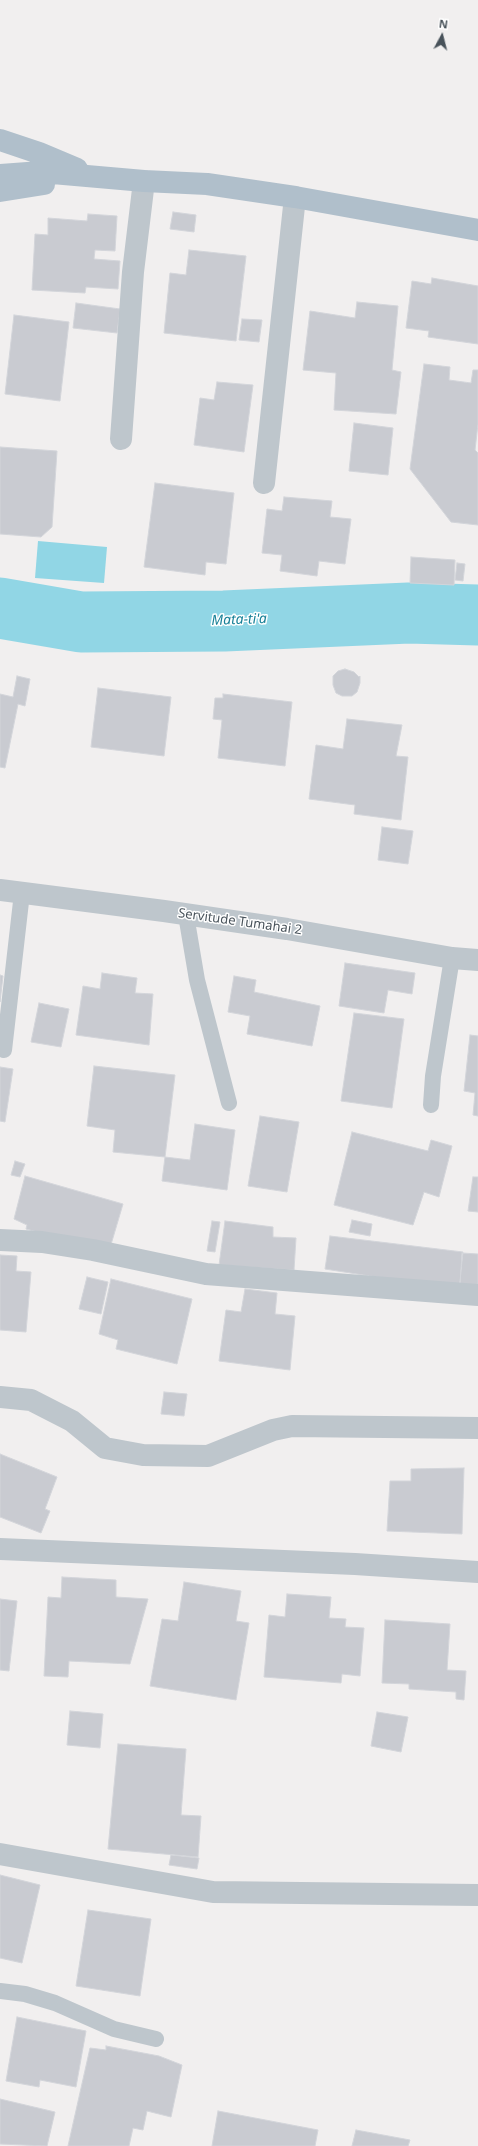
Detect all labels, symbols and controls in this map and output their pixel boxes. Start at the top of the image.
north arrow [422,16,462,56]
text: N [438,16,449,32]
water label: Mata-ti'a [211,611,267,629]
street label: Servitude Tumahai 2 [177,906,303,938]

